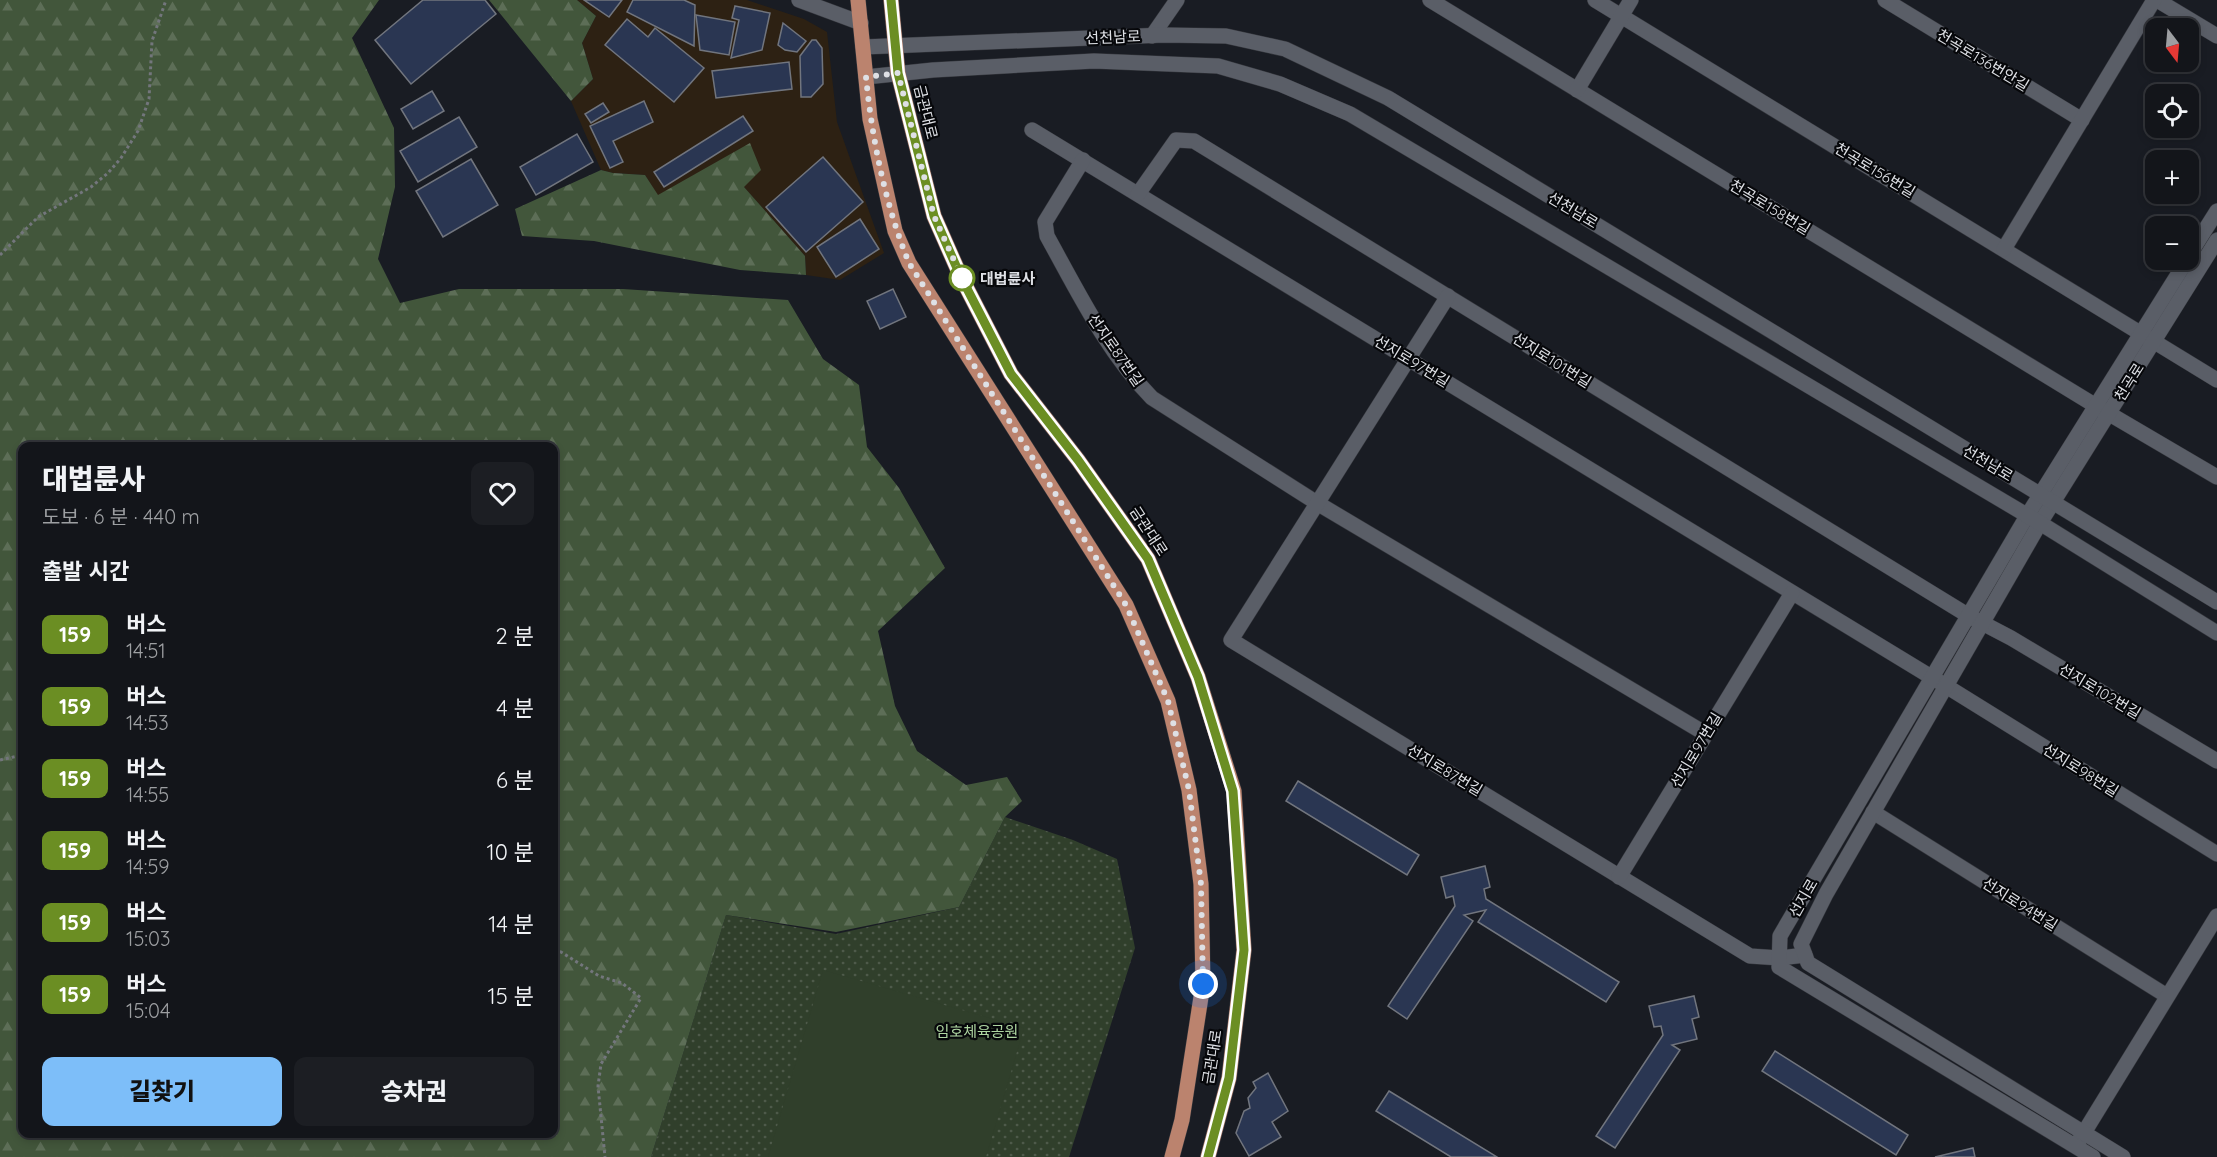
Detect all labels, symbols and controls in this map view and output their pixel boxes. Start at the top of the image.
north arrow [2145,18,2199,72]
map controls [2145,18,2199,270]
street label: 천곡로136번안길 [1933,25,2033,95]
street label: 선천남로 [1085,27,1141,47]
street label: 금관대로 [910,83,942,141]
button: locate [2145,84,2199,138]
street label: 천곡로156번길 [1831,138,1919,202]
button: + [2145,150,2199,204]
street label: 천곡로158번길 [1726,175,1814,239]
street label: 선천남로 [1544,188,1602,232]
button: − [2145,216,2199,270]
marker: 대법륜사 [949,265,975,291]
place label: 대법륜사 [980,269,1035,288]
street label: 선지로87번길 [1084,310,1148,390]
street label: 선지로101번길 [1509,328,1595,392]
street label: 선지로97번길 [1371,331,1453,391]
street label: 천곡로 [2110,359,2148,405]
street label: 선천남로 [1959,441,2017,485]
text: 대법륜사 [42,461,145,496]
button: heart [471,462,534,525]
street label: 금관대로 [1126,503,1172,559]
text: 도보 · 6 분 · 440 m [42,504,200,529]
text: 출발 시간 [42,557,129,585]
text: 버스 [126,610,166,638]
text: 159 [59,621,91,647]
text: 2 분 [496,622,534,650]
text: 14:51 [126,638,166,663]
street label: 선지로102번길 [2056,659,2144,723]
text: 버스 [126,682,166,710]
text: 159 [59,693,91,719]
text: 4 분 [496,694,534,722]
street label: 선지로97번길 [1666,709,1726,791]
text: 14:53 [126,710,169,735]
street label: 선지로98번길 [2040,739,2122,801]
street label: 선지로87번길 [1404,740,1486,800]
text: 버스 [126,754,166,782]
text: 159 [59,765,91,791]
text: 6 분 [496,766,534,794]
text: 14:55 [126,782,169,807]
text: 버스 [126,826,166,854]
text: 159 [59,837,91,863]
text: 10 분 [487,838,534,866]
text: 14:59 [126,854,169,879]
street label: 선지로94번길 [1979,873,2061,935]
street label: 선지로 [1784,875,1822,921]
text: 버스 [126,898,166,926]
text: 159 [59,909,91,935]
text: 14 분 [488,910,534,938]
text: 15:03 [126,926,170,951]
your location [1188,969,1218,999]
text: 버스 [126,970,166,998]
text: 159 [59,981,91,1007]
text: 15 분 [488,982,534,1010]
text: 15:04 [126,998,170,1023]
park label: 임호체육공원 [936,1022,1018,1041]
street label: 금관대로 [1198,1028,1226,1086]
button: 길찾기 [42,1057,282,1126]
button: 승차권 [294,1057,534,1126]

